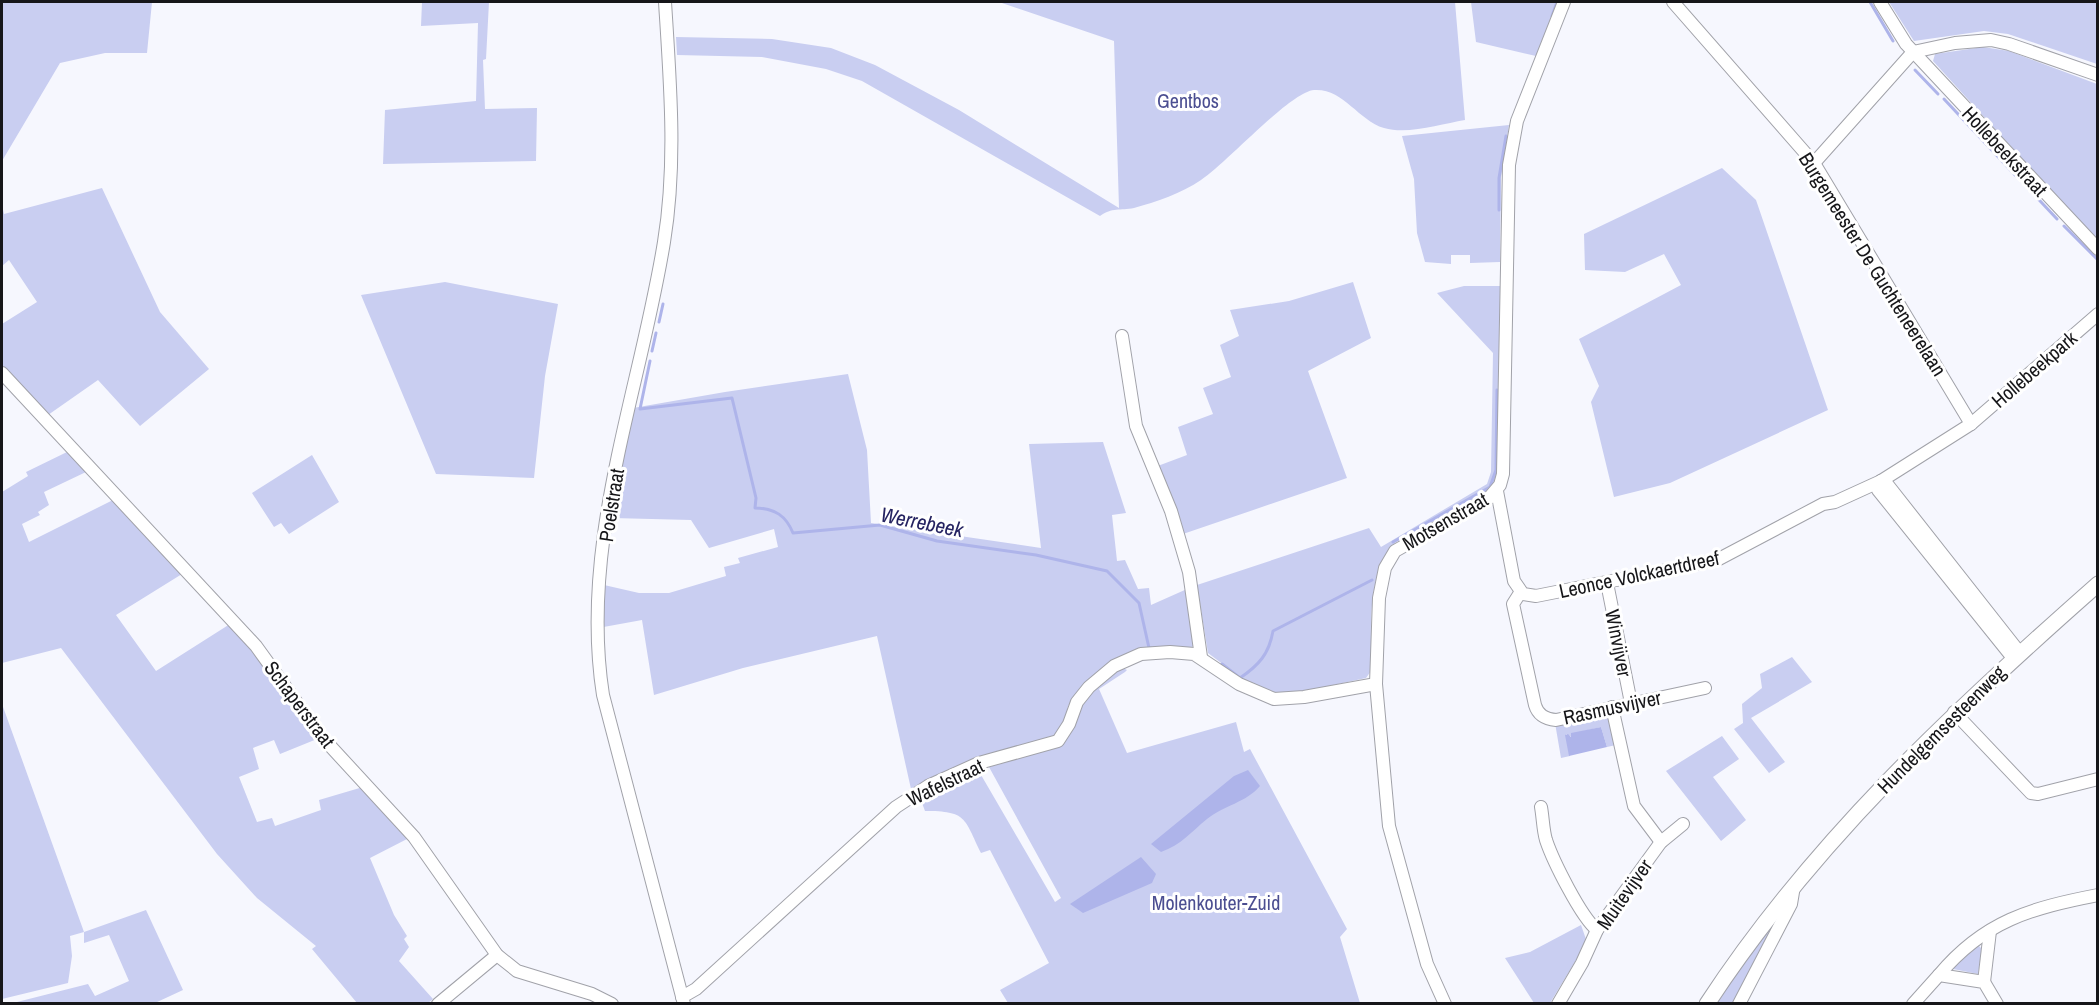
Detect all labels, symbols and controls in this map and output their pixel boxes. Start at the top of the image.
park label: Gentbos [1157,87,1219,114]
street label: Hollebeekstraat [1956,100,2054,202]
street label: Burgemeester De Guchteneerelaan [1793,147,1953,381]
street label: Hollebeekpark [1986,324,2083,414]
street label: Poelstraat [592,466,630,544]
street label: Motsenstraat [1397,485,1493,556]
water label: Werrebeek [878,500,967,544]
street label: Leonce Volckaertdreef [1556,544,1722,604]
street label: Winvijver [1599,607,1639,680]
street label: Schaperstraat [258,655,342,753]
street label: Hundelgemsesteenweg [1871,659,2011,799]
street label: Rasmusvijver [1561,683,1664,731]
street label: Wafelstraat [902,752,988,812]
street label: Muitevijver [1590,853,1658,935]
park label: Molenkouter-Zuid [1152,889,1280,916]

